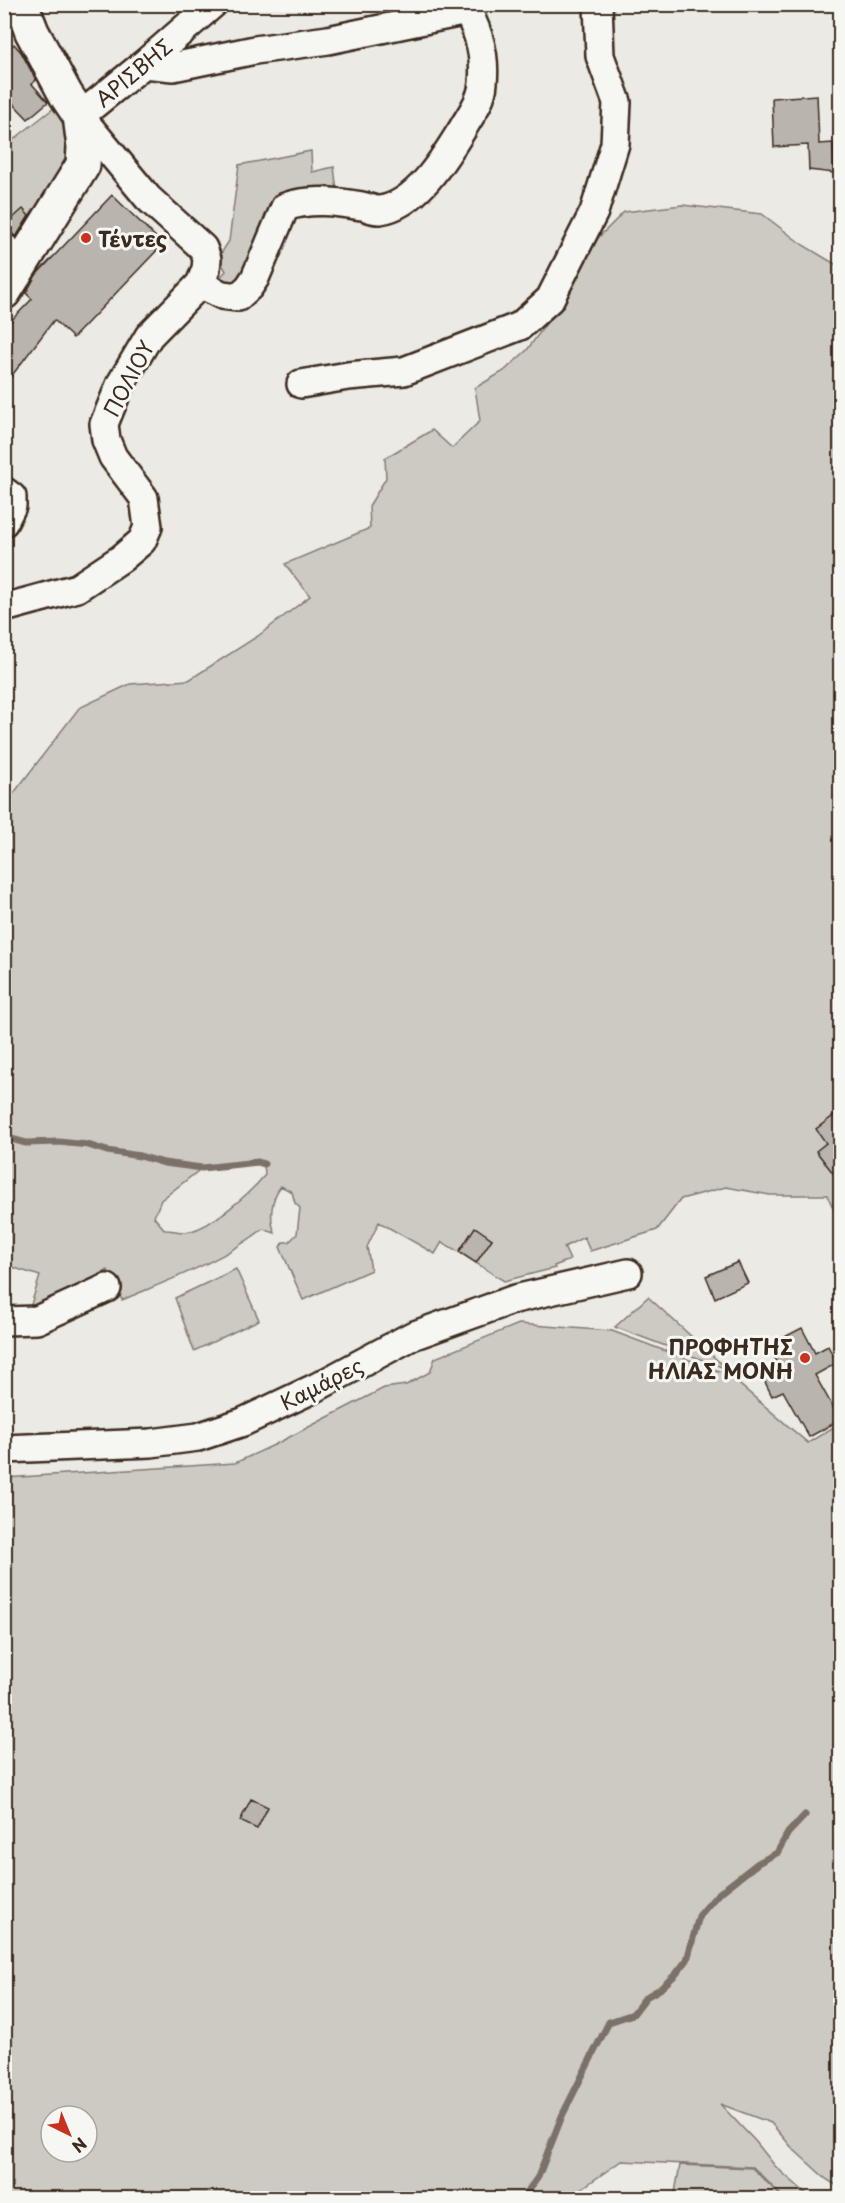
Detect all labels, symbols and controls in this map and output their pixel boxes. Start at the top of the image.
street label: ΑΡΙΣΒΗΣ [87,30,179,114]
place label: Τέντες [98,222,167,254]
marker: Τέντες [79,231,93,245]
street label: ΠΟΛΙΟΥ [95,334,162,422]
place label: ΠΡΟΦΗΤΗΣ ΗΛΙΑΣ MONH [648,1330,793,1386]
street label: Καμάρες [274,1348,368,1418]
marker: ΠΡΟΦΗΤΗΣ ΗΛΙΑΣ MONH [798,1351,812,1365]
north arrow [39,2104,99,2164]
text: N [67,2133,93,2159]

